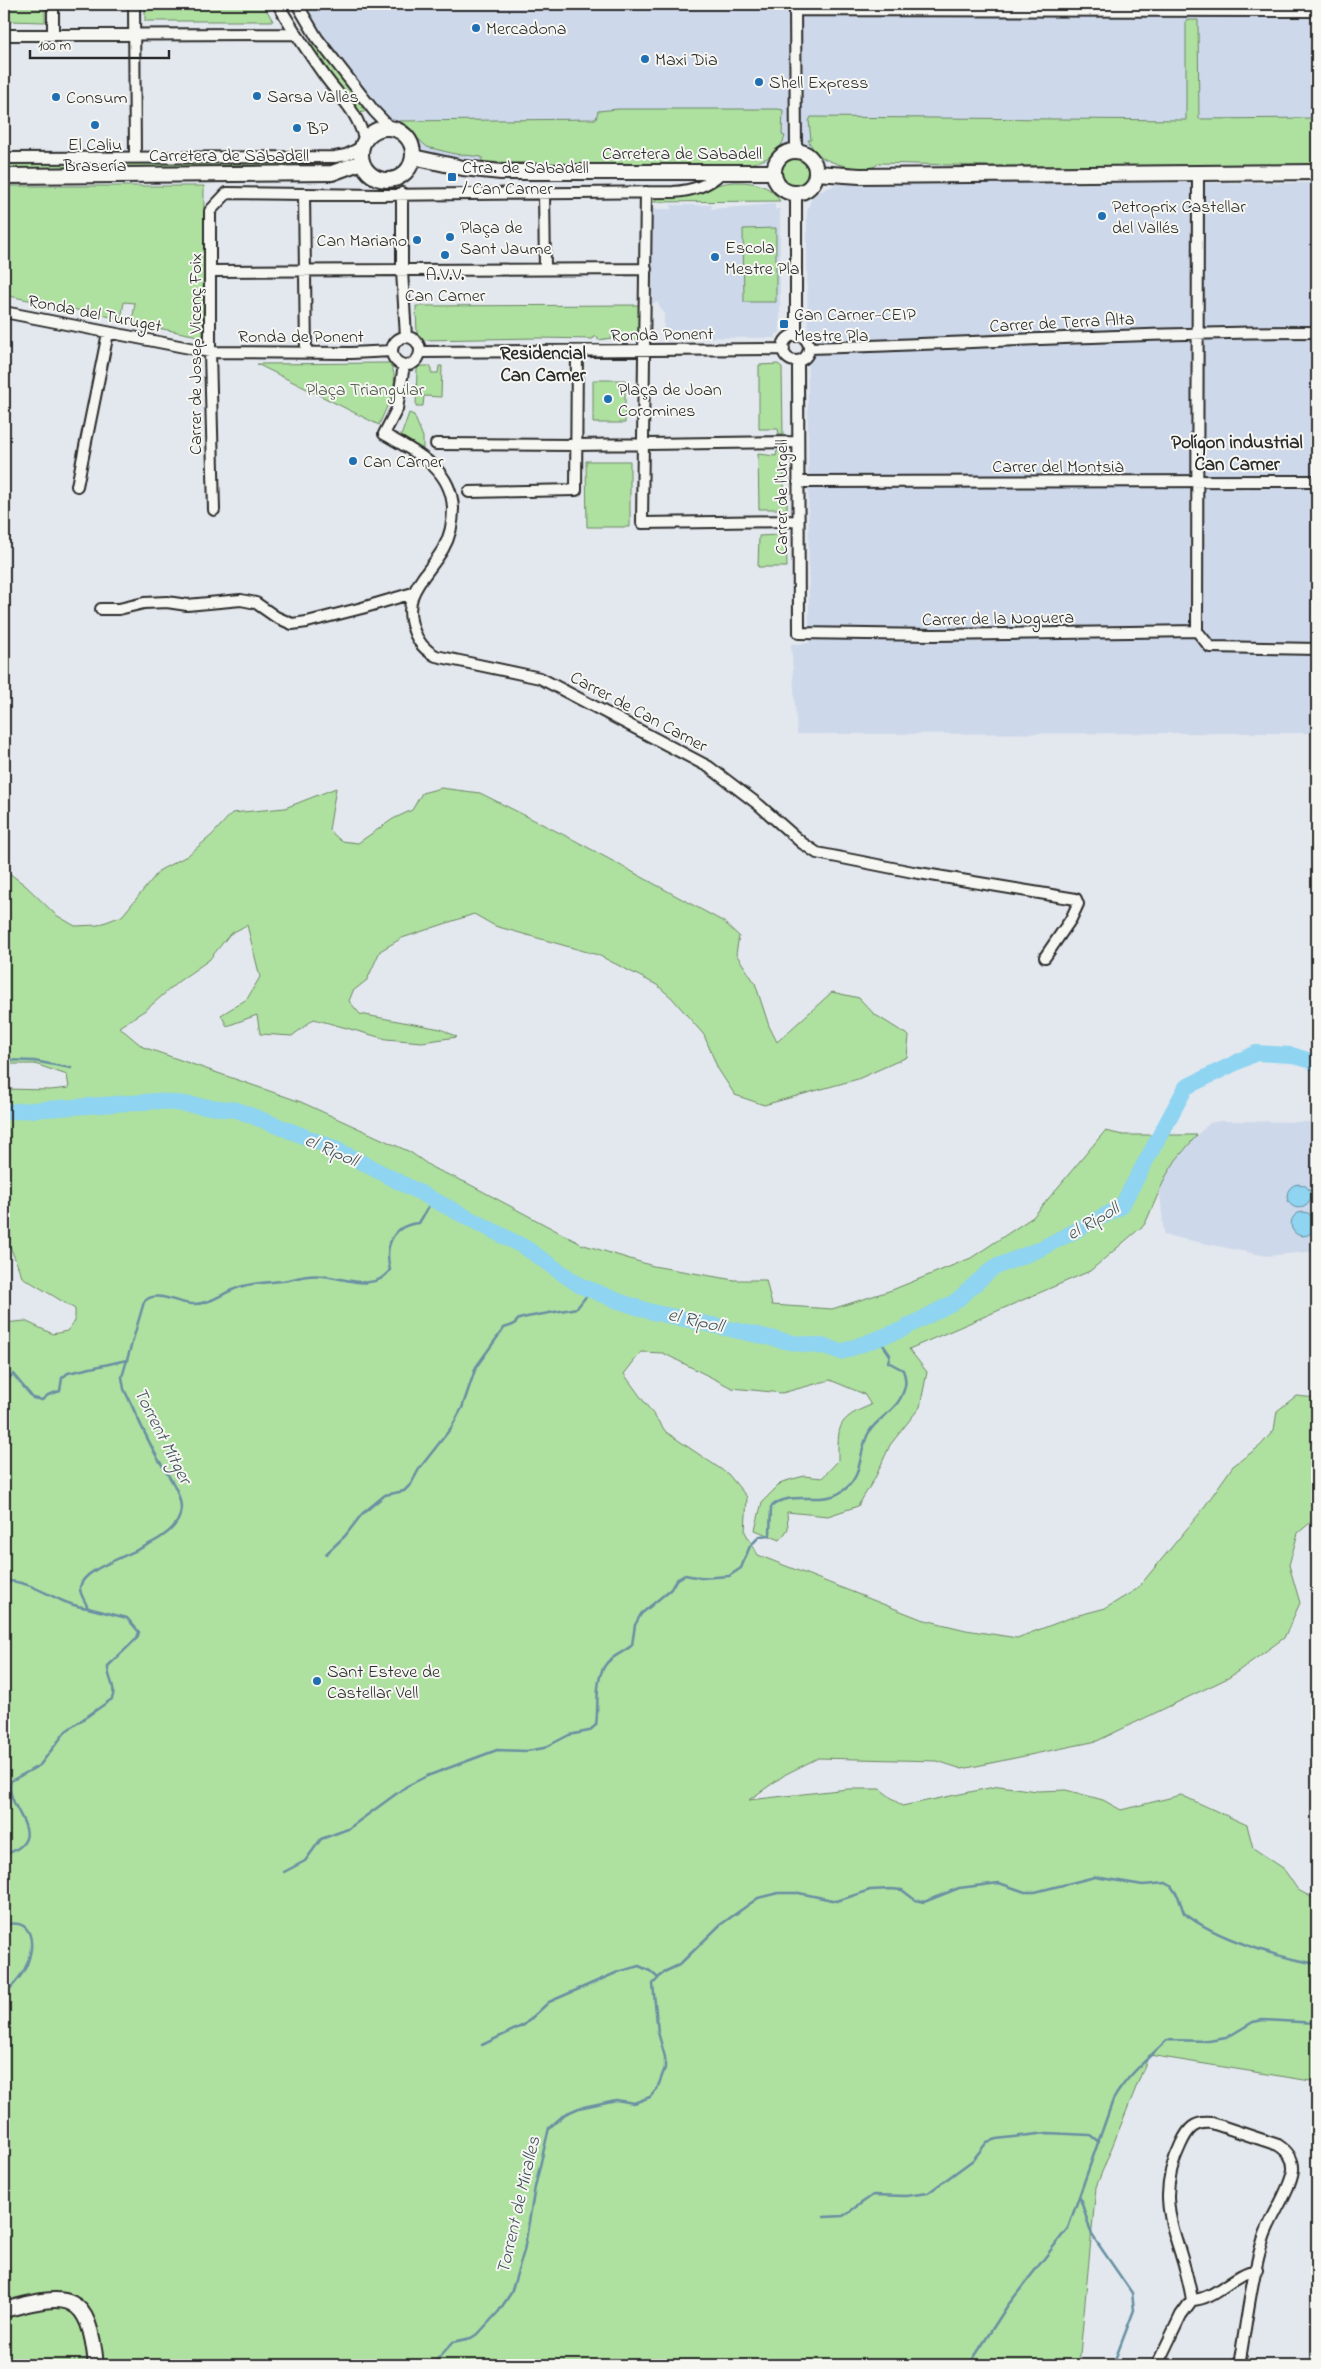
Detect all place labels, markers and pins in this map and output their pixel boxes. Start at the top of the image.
place label: Mercadona [486,17,566,43]
marker: Mercadona [470,22,482,34]
place label: Maxi Dia [655,48,718,74]
marker: Maxi Dia [639,53,651,65]
place label: Shell Express [769,71,868,97]
marker: Shell Express [753,76,765,88]
place label: Sarsa Vallès [267,85,359,111]
place label: Consum [66,86,128,112]
marker: Sarsa Vallès [251,90,263,102]
marker: Consum [50,91,62,103]
place label: BP [306,117,329,143]
marker: El Caliu Brasería [89,119,101,131]
marker: BP [291,122,303,134]
place label: El Caliu Brasería [62,133,127,180]
place label: Ctra. de Sabadell / Can Carner [462,156,589,203]
marker: Ctra. de Sabadell / Can Carner [446,171,458,183]
place label: Petroprix Castellar del Vallés [1112,195,1246,242]
marker: Petroprix Castellar del Vallés [1096,210,1108,222]
place label: Plaça de Sant Jaume [460,216,552,263]
place label: Can Mariano [317,229,407,255]
marker: Plaça de Sant Jaume [444,231,456,243]
marker: Can Mariano [411,234,423,246]
place label: Escola Mestre Pla [725,236,799,283]
marker: A.V.V. Can Carner [439,249,451,261]
marker: Escola Mestre Pla [709,251,721,263]
place label: A.V.V. Can Carner [405,263,486,310]
place label: Can Carner-CEIP Mestre Pla [794,303,916,350]
marker: Can Carner-CEIP Mestre Pla [778,318,790,330]
place label: Plaça de Joan Coromines [618,378,722,425]
marker: Plaça de Joan Coromines [602,393,614,405]
place label: Can Carner [363,450,444,476]
marker: Can Carner [347,455,359,467]
place label: Sant Esteve de Castellar Vell [327,1660,441,1707]
marker: Sant Esteve de Castellar Vell [311,1675,323,1687]

